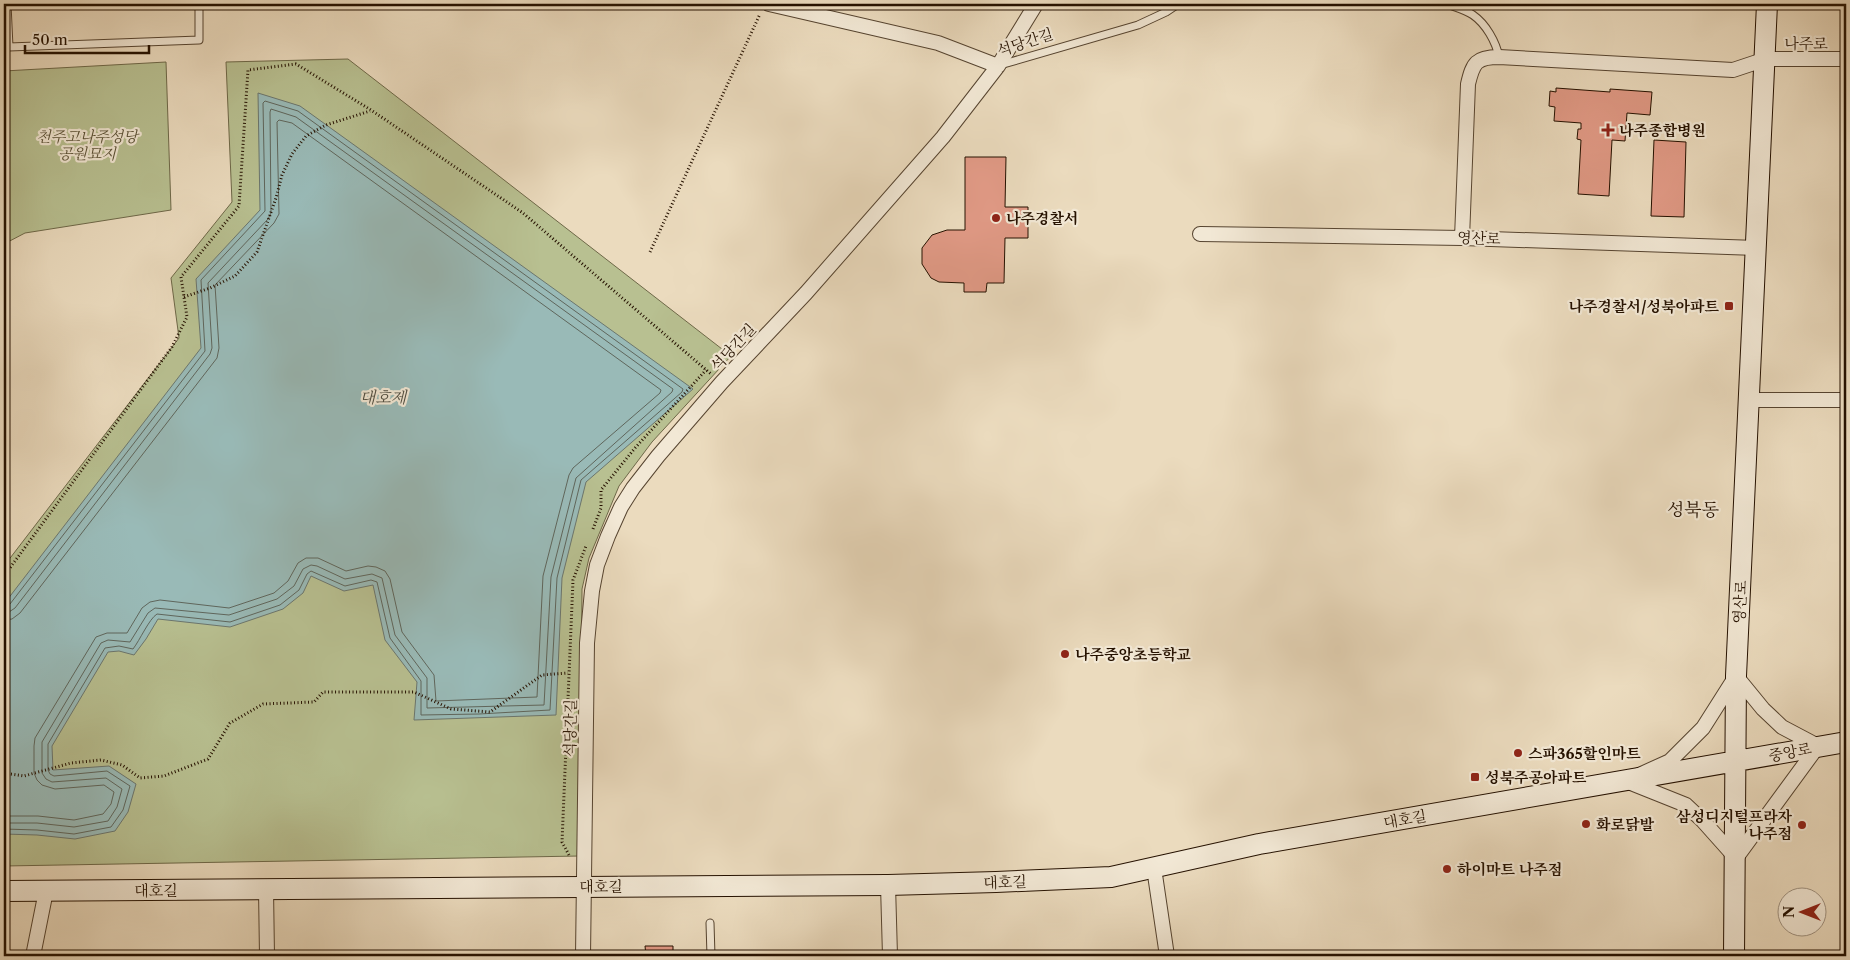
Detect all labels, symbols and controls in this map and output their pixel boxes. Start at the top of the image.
scale bar [25,22,149,54]
street label: 석당간길 [994,24,1056,60]
text: 50 m [32,30,68,49]
street label: 나주로 [1784,34,1828,53]
place label: 나주종합병원 [1619,121,1706,140]
marker: 나주종합병원 [1601,123,1615,137]
park label: 천주고나주성당 공원묘지 [36,127,140,163]
place label: 나주경찰서 [1006,209,1078,228]
marker: 나주경찰서 [990,212,1002,224]
street label: 영산로 [1457,228,1502,248]
place label: 나주경찰서/성북아파트 [1568,297,1719,316]
marker: 나주경찰서/성북아파트 [1723,300,1735,312]
street label: 석당간길 [706,319,760,375]
water label: 대호제 [360,387,408,407]
district label: 성북동 [1667,499,1719,521]
street label: 영산로 [1729,579,1751,624]
place label: 나주중앙초등학교 [1075,645,1191,664]
marker: 나주중앙초등학교 [1059,648,1071,660]
street label: 석당간길 [560,699,580,757]
street label: 중앙로 [1767,738,1814,765]
place label: 스파365할인마트 [1528,744,1641,763]
marker: 스파365할인마트 [1512,747,1524,759]
place label: 성북주공아파트 [1485,768,1587,787]
marker: 성북주공아파트 [1469,771,1481,783]
street label: 대호길 [1382,806,1428,832]
place label: 삼성디지털프라자 나주점 [1676,807,1793,843]
place label: 화로닭발 [1596,815,1654,834]
marker: 화로닭발 [1580,818,1592,830]
marker: 삼성디지털프라자 나주점 [1796,819,1808,831]
place label: 하이마트 나주점 [1457,860,1562,879]
marker: 하이마트 나주점 [1441,863,1453,875]
street label: 대호길 [983,872,1027,892]
street label: 대호길 [579,877,623,896]
street label: 대호길 [134,881,178,900]
north arrow [1778,888,1828,938]
text: N [1780,906,1798,918]

